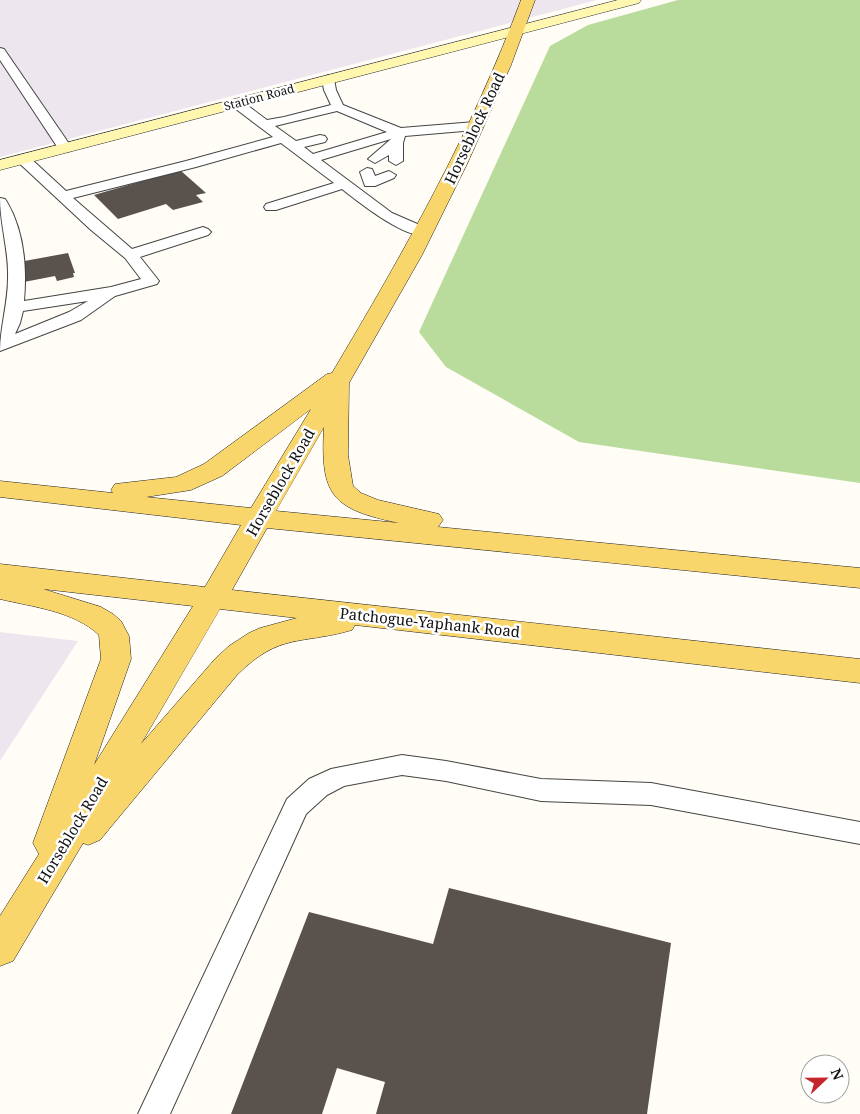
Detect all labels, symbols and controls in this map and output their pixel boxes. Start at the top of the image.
street label: Horseblock Road [439,69,509,187]
street label: Station Road [222,79,297,115]
street label: Horseblock Road [241,425,319,539]
street label: Patchogue-Yaphank Road [339,603,521,641]
street label: Horseblock Road [32,773,112,887]
north arrow [800,1054,850,1104]
text: N [827,1065,848,1083]

